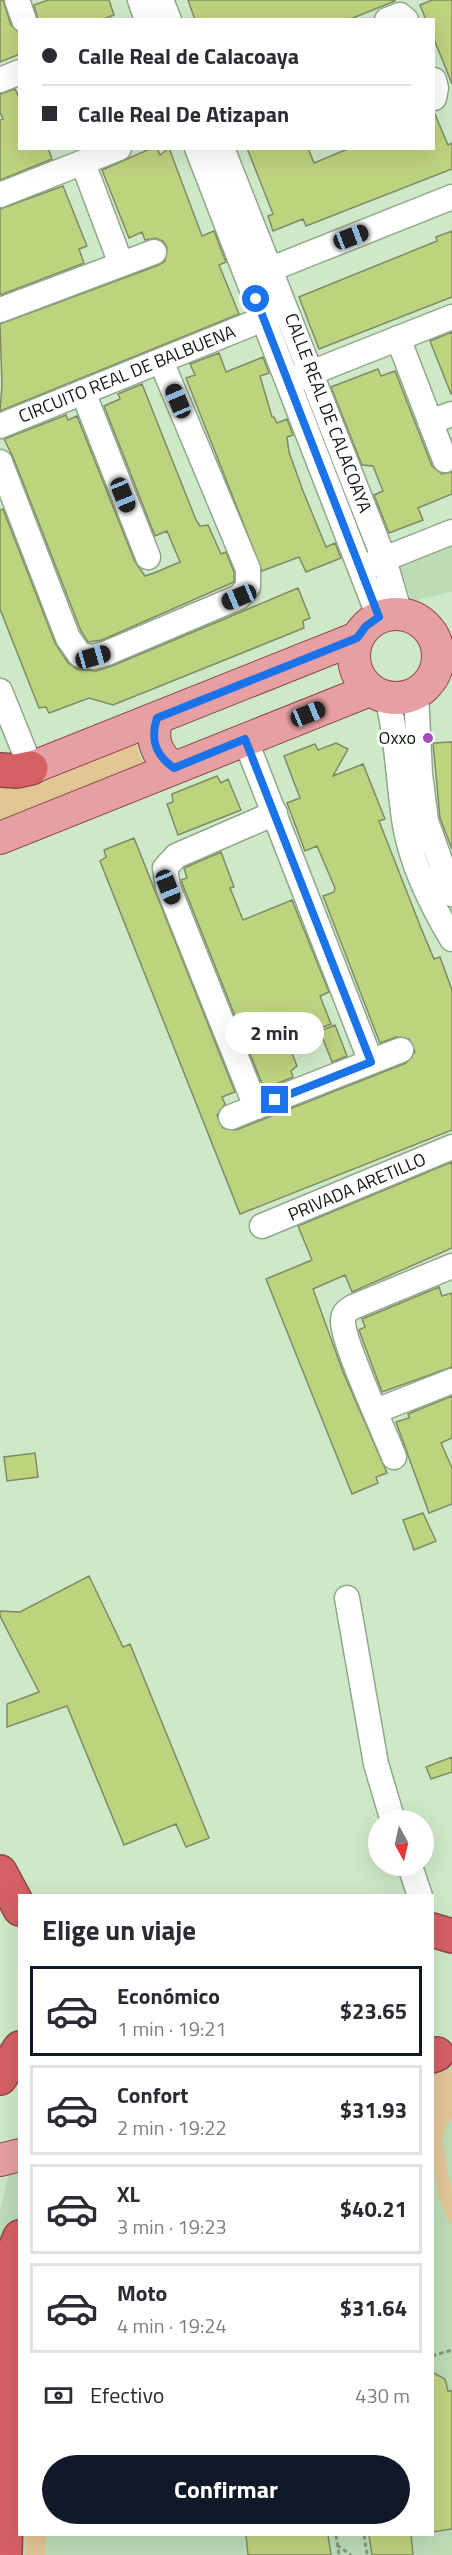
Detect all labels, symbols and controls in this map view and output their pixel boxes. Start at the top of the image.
text: Calle Real de Calacoaya [78,39,299,73]
text: Calle Real De Atizapan [78,97,289,131]
car [331,222,371,252]
route start [242,285,269,312]
street label: CALLE REAL DE CALACOAYA [278,309,379,517]
street label: CIRCUITO REAL DE BALBUENA [14,318,240,429]
car [163,381,193,421]
car [108,475,138,515]
car [219,582,259,612]
car [73,643,113,671]
car [288,699,328,729]
place label: Oxxo [379,724,416,751]
marker: Oxxo [421,731,435,745]
car [153,867,183,907]
callout: 2 min [226,1013,324,1055]
text: 2 min [250,1017,299,1048]
route end [261,1086,288,1113]
street label: PRIVADA ARETILLO [284,1145,430,1228]
north arrow [368,1810,434,1876]
map controls [368,1810,434,1876]
text: Elige un viaje [42,1909,196,1950]
text: Económico [117,1979,220,2013]
icon: car [45,1984,99,2038]
text: $23.65 [340,1994,407,2028]
text: 1 min · 19:21 [117,2013,227,2044]
text: Confort [117,2078,188,2112]
icon: car [45,2083,99,2137]
text: $31.93 [340,2093,407,2127]
text: 2 min · 19:22 [117,2112,227,2143]
text: XL [117,2177,140,2211]
icon: car [45,2182,99,2236]
text: $40.21 [340,2192,407,2226]
text: 3 min · 19:23 [117,2211,227,2242]
text: Moto [117,2276,167,2310]
icon: car [45,2281,99,2335]
text: $31.64 [340,2291,407,2325]
text: 4 min · 19:24 [117,2310,227,2341]
text: Efectivo [90,2378,164,2412]
icon: cash [42,2379,75,2412]
text: 430 m [355,2380,410,2411]
button: Confirmar [42,2455,410,2524]

